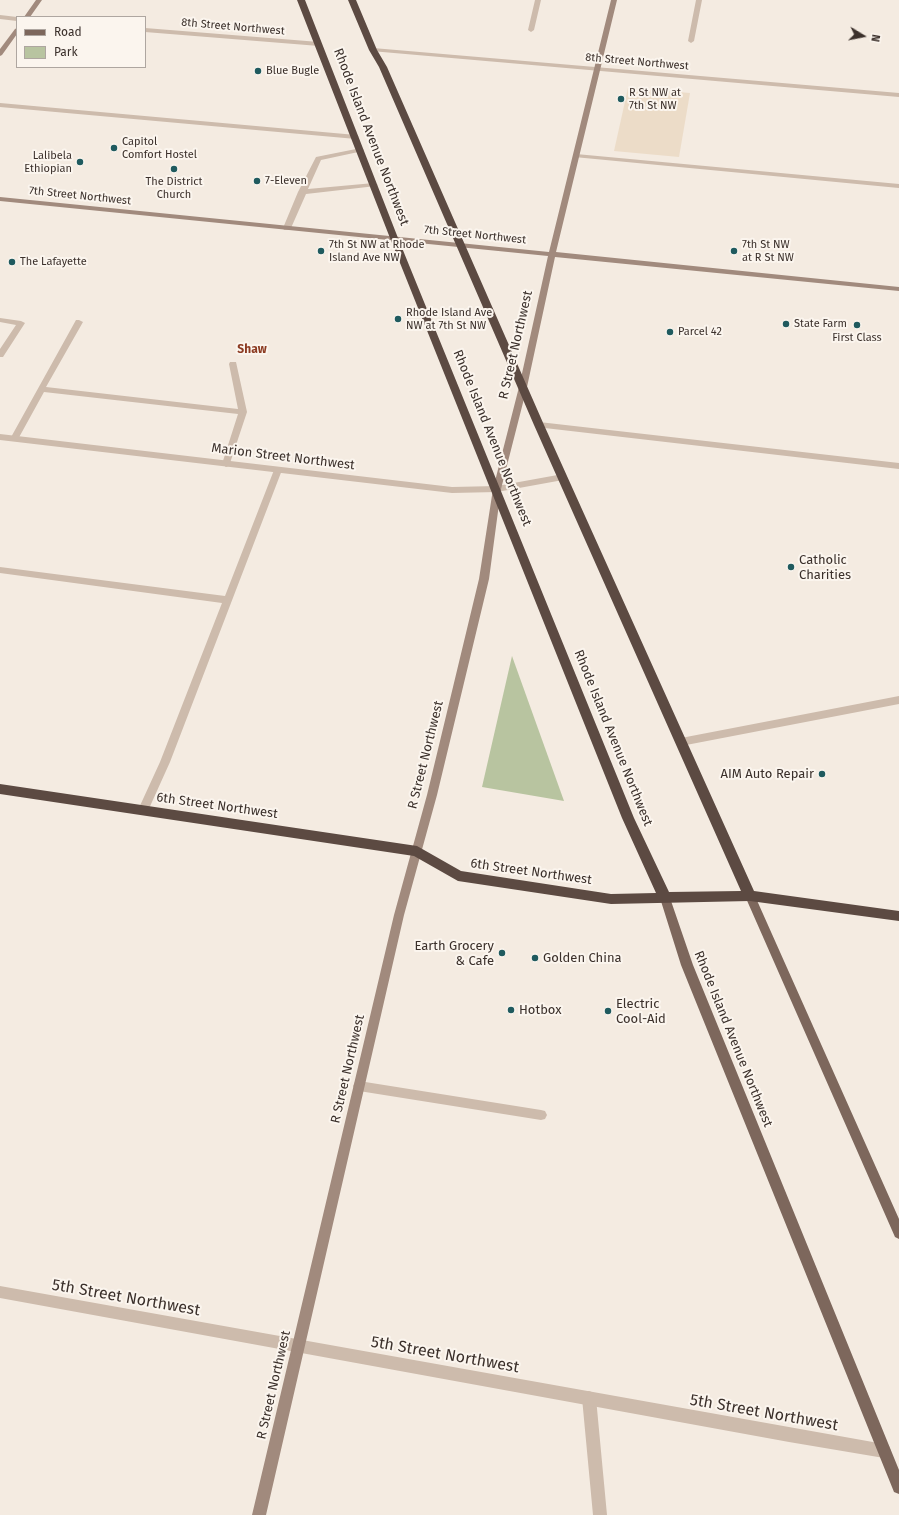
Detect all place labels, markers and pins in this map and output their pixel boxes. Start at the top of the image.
place label: Blue Bugle [266,64,319,78]
marker: Blue Bugle [253,66,263,76]
place label: R St NW at 7th St NW [629,86,681,112]
marker: R St NW at 7th St NW [616,94,626,104]
place label: Capitol Comfort Hostel [122,135,197,161]
marker: Capitol Comfort Hostel [109,143,119,153]
place label: Lalibela Ethiopian [24,149,72,175]
marker: Lalibela Ethiopian [75,157,85,167]
marker: The District Church [169,164,179,174]
place label: 7-Eleven [265,174,307,188]
place label: The District Church [146,175,202,201]
marker: 7-Eleven [252,176,262,186]
place label: 7th St NW at Rhode Island Ave NW [329,238,425,264]
place label: 7th St NW at R St NW [742,238,794,264]
marker: 7th St NW at Rhode Island Ave NW [316,246,326,256]
marker: 7th St NW at R St NW [729,246,739,256]
place label: The Lafayette [20,255,87,269]
marker: The Lafayette [7,257,17,267]
place label: Rhode Island Ave NW at 7th St NW [406,306,492,332]
marker: Rhode Island Ave NW at 7th St NW [393,314,403,324]
place label: State Farm [794,317,847,331]
marker: State Farm [781,319,791,329]
marker: First Class [852,320,862,330]
place label: Parcel 42 [678,325,722,339]
marker: Parcel 42 [665,327,675,337]
place label: First Class [832,331,882,345]
place label: Catholic Charities [799,552,851,583]
marker: Catholic Charities [786,562,796,572]
place label: AIM Auto Repair [721,766,814,782]
marker: AIM Auto Repair [817,769,827,779]
place label: Earth Grocery & Cafe [414,938,494,969]
marker: Earth Grocery & Cafe [497,948,507,958]
place label: Golden China [543,950,622,966]
marker: Golden China [530,953,540,963]
place label: Electric Cool-Aid [616,996,666,1027]
place label: Hotbox [519,1002,562,1018]
marker: Hotbox [506,1005,516,1015]
marker: Electric Cool-Aid [603,1006,613,1016]

